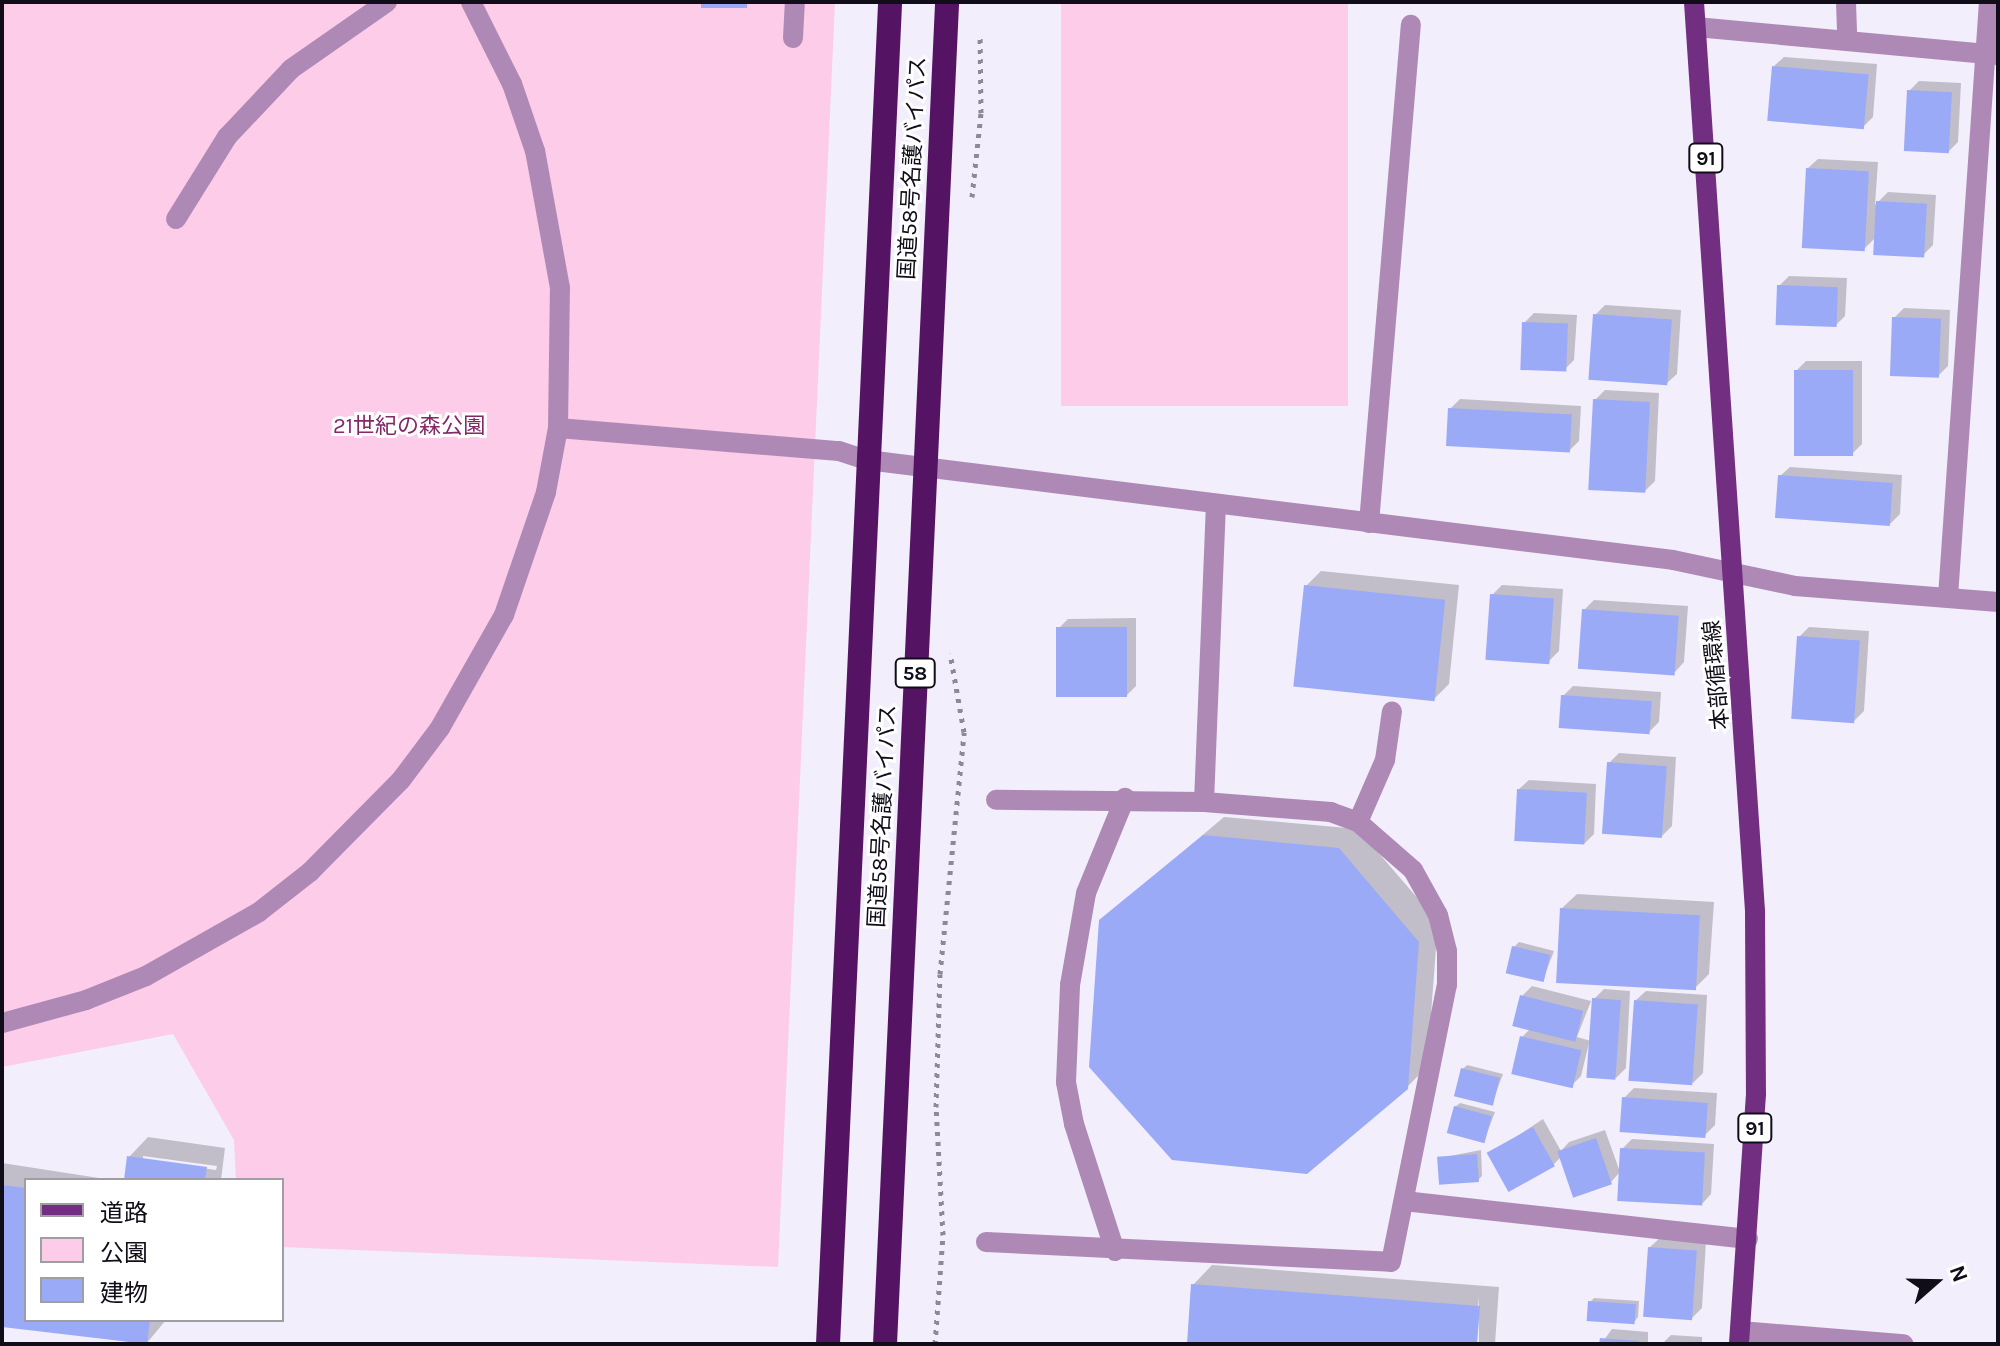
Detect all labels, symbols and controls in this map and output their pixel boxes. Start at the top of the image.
street label: 国道58号名護バイパス [894,55,932,281]
road number: 91 [1688,142,1724,174]
park label: 21世紀の森公園 [333,414,485,440]
street label: 本部循環線 [1699,619,1735,731]
road number: 58 [893,657,937,689]
street label: 国道58号名護バイパス [864,703,902,929]
road number: 91 [1737,1112,1773,1144]
legend [24,1178,284,1322]
text: 道路 [100,1199,148,1227]
text: 公園 [100,1239,148,1267]
north arrow [1896,1242,1976,1322]
text: N [1944,1262,1973,1286]
text: 建物 [100,1279,148,1307]

